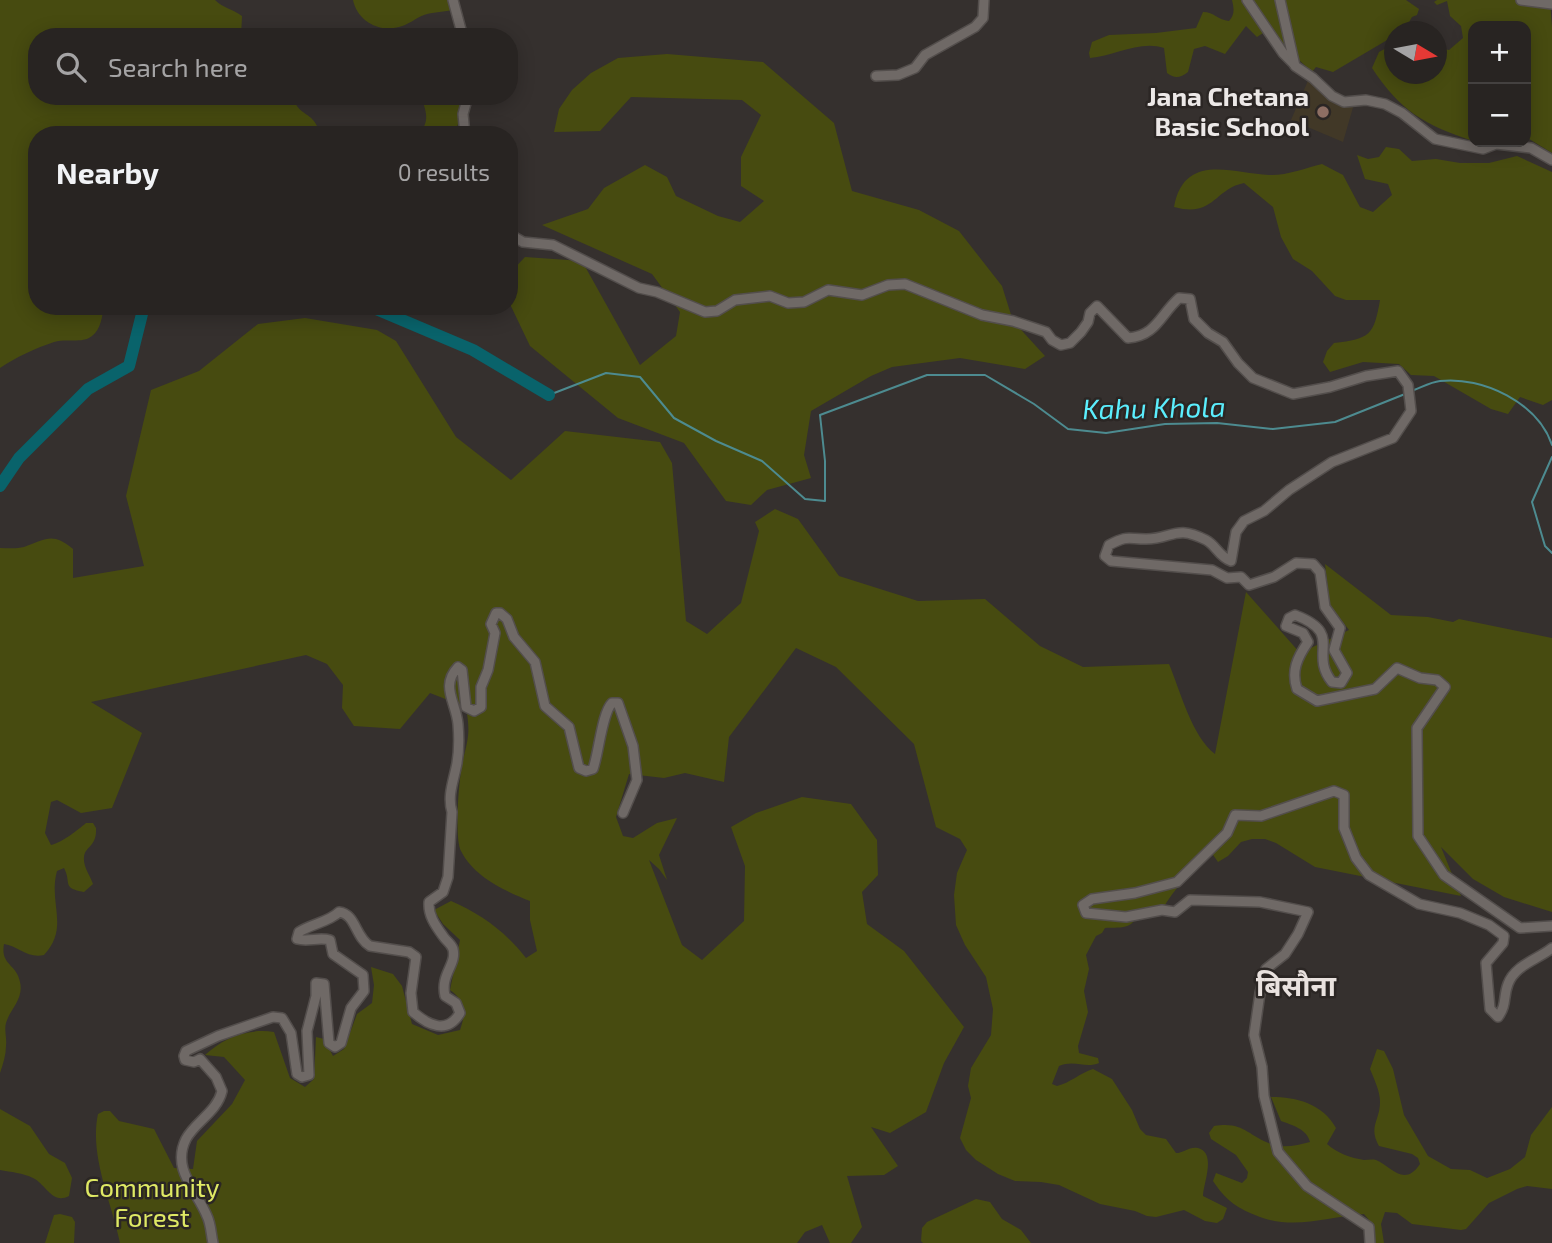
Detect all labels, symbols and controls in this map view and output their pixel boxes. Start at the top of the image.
north arrow [1384,21,1447,84]
map controls [1468,21,1531,147]
button: + [1468,21,1531,84]
search box [28,28,518,105]
icon: search [52,48,90,86]
text: Search here [108,51,248,82]
place label: Jana Chetana Basic School [1147,80,1309,141]
button: − [1468,84,1531,147]
marker: Jana Chetana Basic School [1315,104,1331,120]
text: Nearby [56,154,159,190]
text: 0 results [398,158,490,186]
water label: Kahu Khola [1082,389,1226,425]
district label: बिसौना [1256,968,1337,1002]
park label: Community Forest [84,1171,220,1232]

